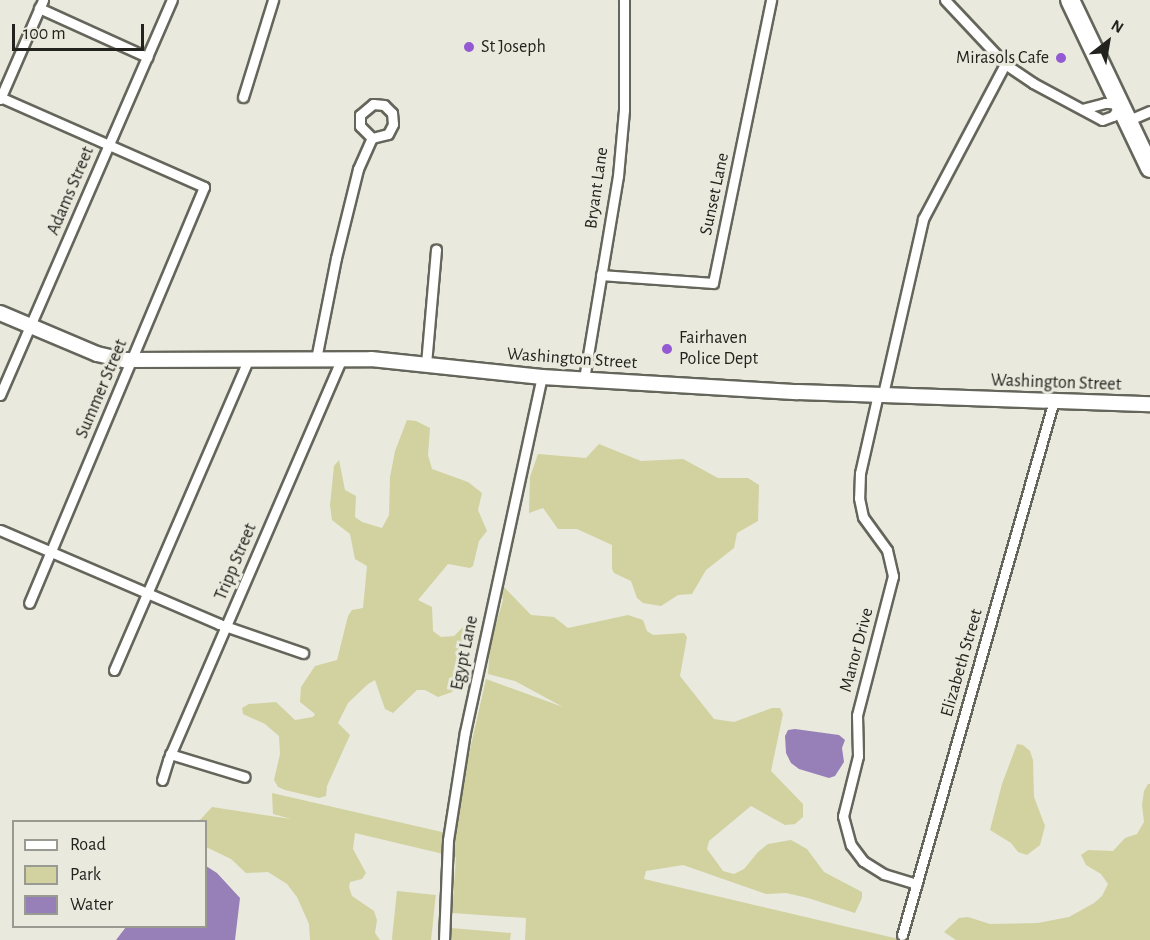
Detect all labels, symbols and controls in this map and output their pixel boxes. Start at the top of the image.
scale bar [15,12,147,50]
north arrow [1078,12,1138,72]
text: N [1108,17,1126,36]
text: 100 m [23,25,66,43]
place label: St Joseph [481,36,546,58]
marker: St Joseph [462,40,476,54]
place label: Mirasols Cafe [956,47,1049,69]
marker: Mirasols Cafe [1054,51,1068,65]
street label: Adams Street [43,144,99,238]
street label: Bryant Lane [581,146,613,230]
street label: Sunset Lane [696,151,734,237]
place label: Fairhaven Police Dept [679,328,758,370]
street label: Summer Street [71,336,133,442]
marker: Fairhaven Police Dept [660,342,674,356]
street label: Washington Street [506,344,638,374]
street label: Washington Street [990,370,1122,396]
street label: Tripp Street [210,520,262,604]
street label: Manor Drive [835,606,879,694]
street label: Elizabeth Street [936,607,988,719]
street label: Egypt Lane [447,614,483,692]
legend [12,820,207,928]
text: Road [70,836,106,854]
text: Park [70,866,101,884]
text: Water [70,896,113,914]

